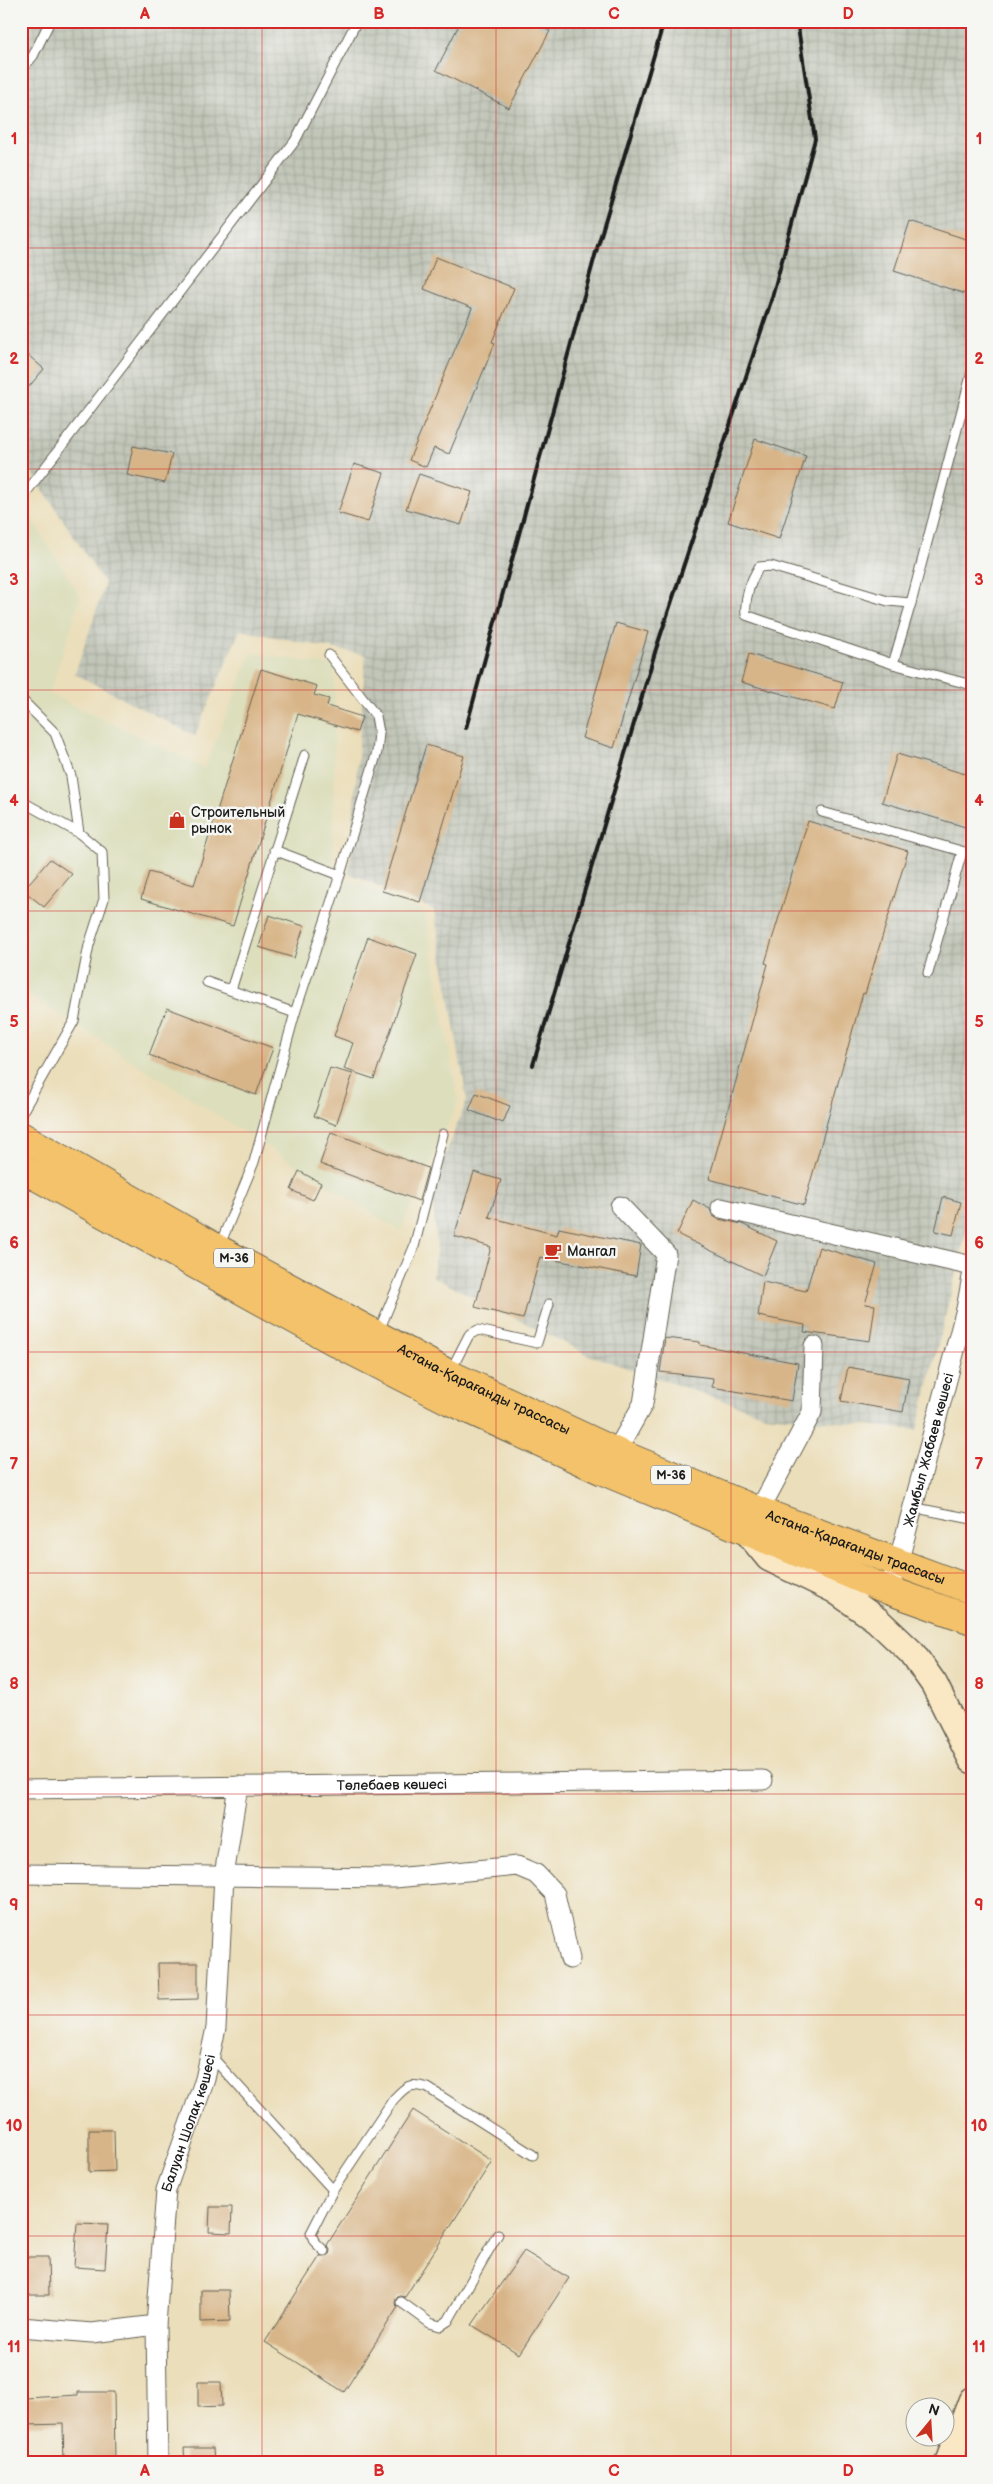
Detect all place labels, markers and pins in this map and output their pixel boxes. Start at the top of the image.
place label: Строительный рынок [191,804,285,837]
shop icon: Строительный рынок [167,810,187,830]
cafe icon: Мангал [543,1241,563,1261]
place label: Мангал [567,1243,616,1260]

